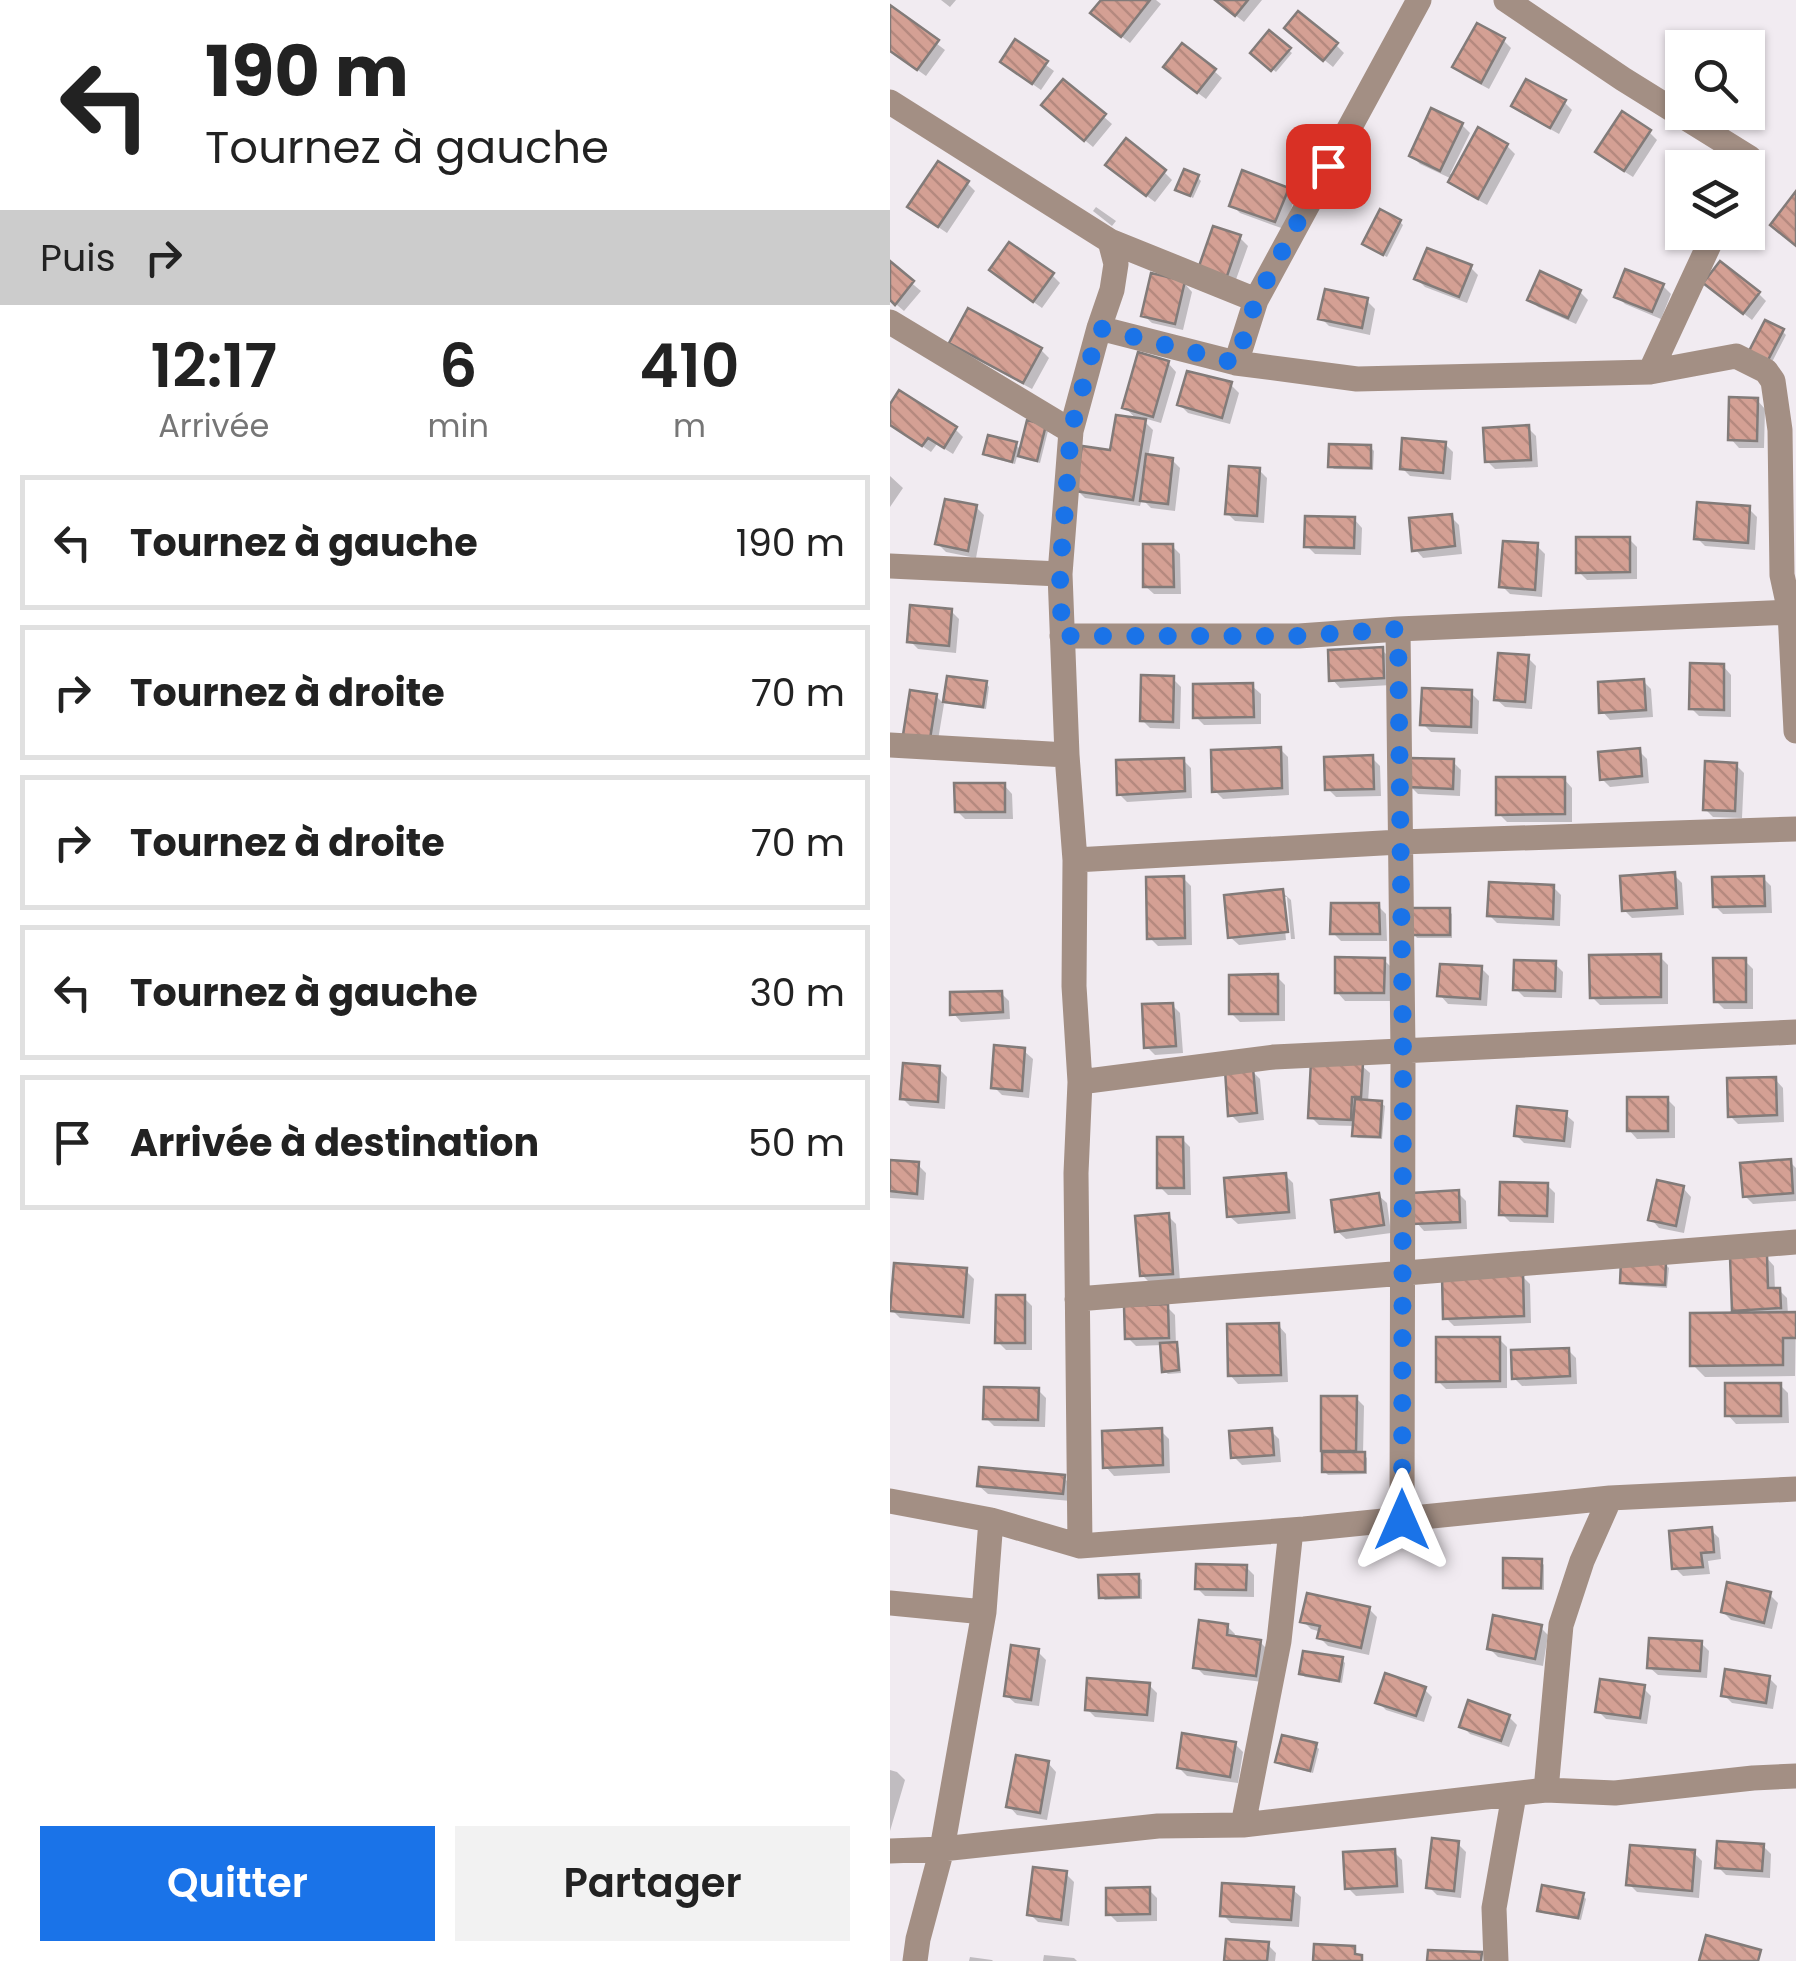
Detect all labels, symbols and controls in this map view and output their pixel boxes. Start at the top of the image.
text: 190 m [205,22,409,121]
map controls [1665,30,1765,250]
button: search [1665,30,1765,130]
icon: left [40,40,170,170]
text: Tournez à gauche [205,116,609,179]
pin [1286,124,1371,209]
icon: arrive [1301,139,1356,194]
button: layers [1665,150,1765,250]
icon: right [136,230,191,285]
text: Puis [40,231,116,284]
text: 12:17 [151,324,277,408]
text: 6 [439,324,477,408]
text: 410 [639,324,740,408]
text: Arrivée [158,403,269,448]
text: min [428,403,489,448]
text: m [673,403,706,448]
icon: left [45,515,100,570]
text: Tournez à gauche [130,516,478,569]
text: 190 m [736,516,845,569]
icon: right [45,665,100,720]
text: Tournez à droite [130,666,445,719]
text: 70 m [751,666,845,719]
icon: right [45,815,100,870]
text: Tournez à droite [130,816,445,869]
text: 70 m [751,816,845,869]
icon: left [45,965,100,1020]
text: Tournez à gauche [130,966,478,1019]
text: 30 m [749,966,845,1019]
icon: arrive [45,1115,100,1170]
text: Arrivée à destination [130,1116,539,1169]
text: 50 m [748,1116,845,1169]
position arrow [1350,1468,1454,1572]
button: Quitter [40,1826,435,1941]
button: Partager [455,1826,850,1941]

